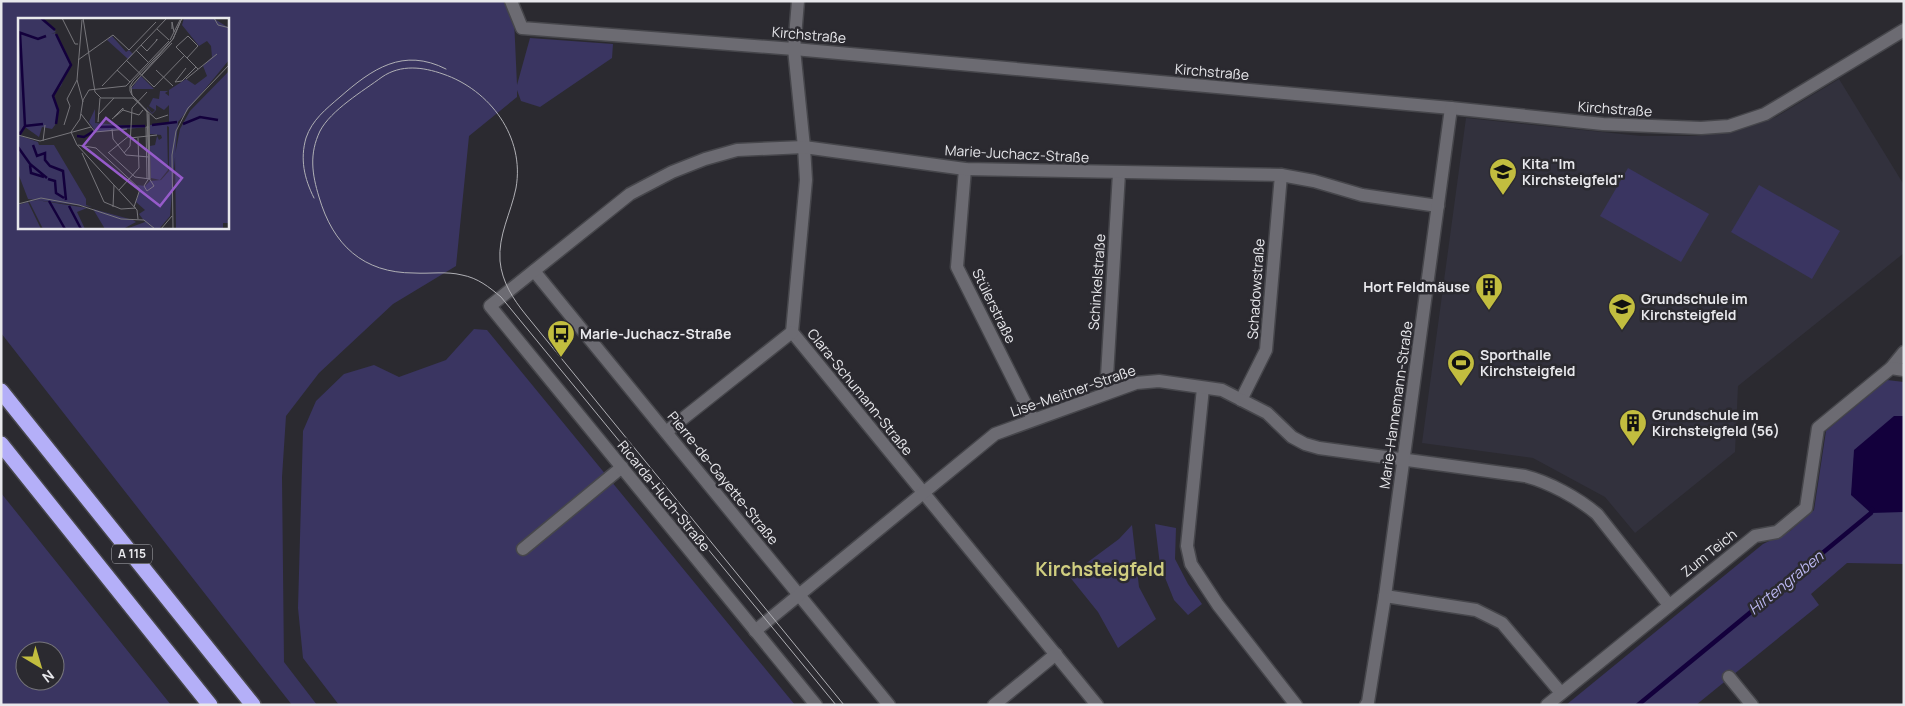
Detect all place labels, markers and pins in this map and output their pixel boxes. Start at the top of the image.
place label: Kita "Im Kirchsteigfeld" [1522,154,1624,189]
school or university icon: Kita "Im Kirchsteigfeld" [1488,157,1518,196]
building icon: Hort Feldmäuse [1474,272,1504,311]
place label: Hort Feldmäuse [1363,277,1470,296]
place label: Grundschule im Kirchsteigfeld [1641,289,1748,324]
school or university icon: Grundschule im Kirchsteigfeld [1607,292,1637,331]
bus stop icon: Marie-Juchacz-Straße [546,319,576,358]
place label: Marie-Juchacz-Straße [580,324,732,343]
place label: Sporthalle Kirchsteigfeld [1480,345,1576,380]
sports icon: Sporthalle Kirchsteigfeld [1446,348,1476,387]
place label: Grundschule im Kirchsteigfeld (56) [1652,405,1780,440]
building icon: Grundschule im Kirchsteigfeld (56) [1618,408,1648,447]

